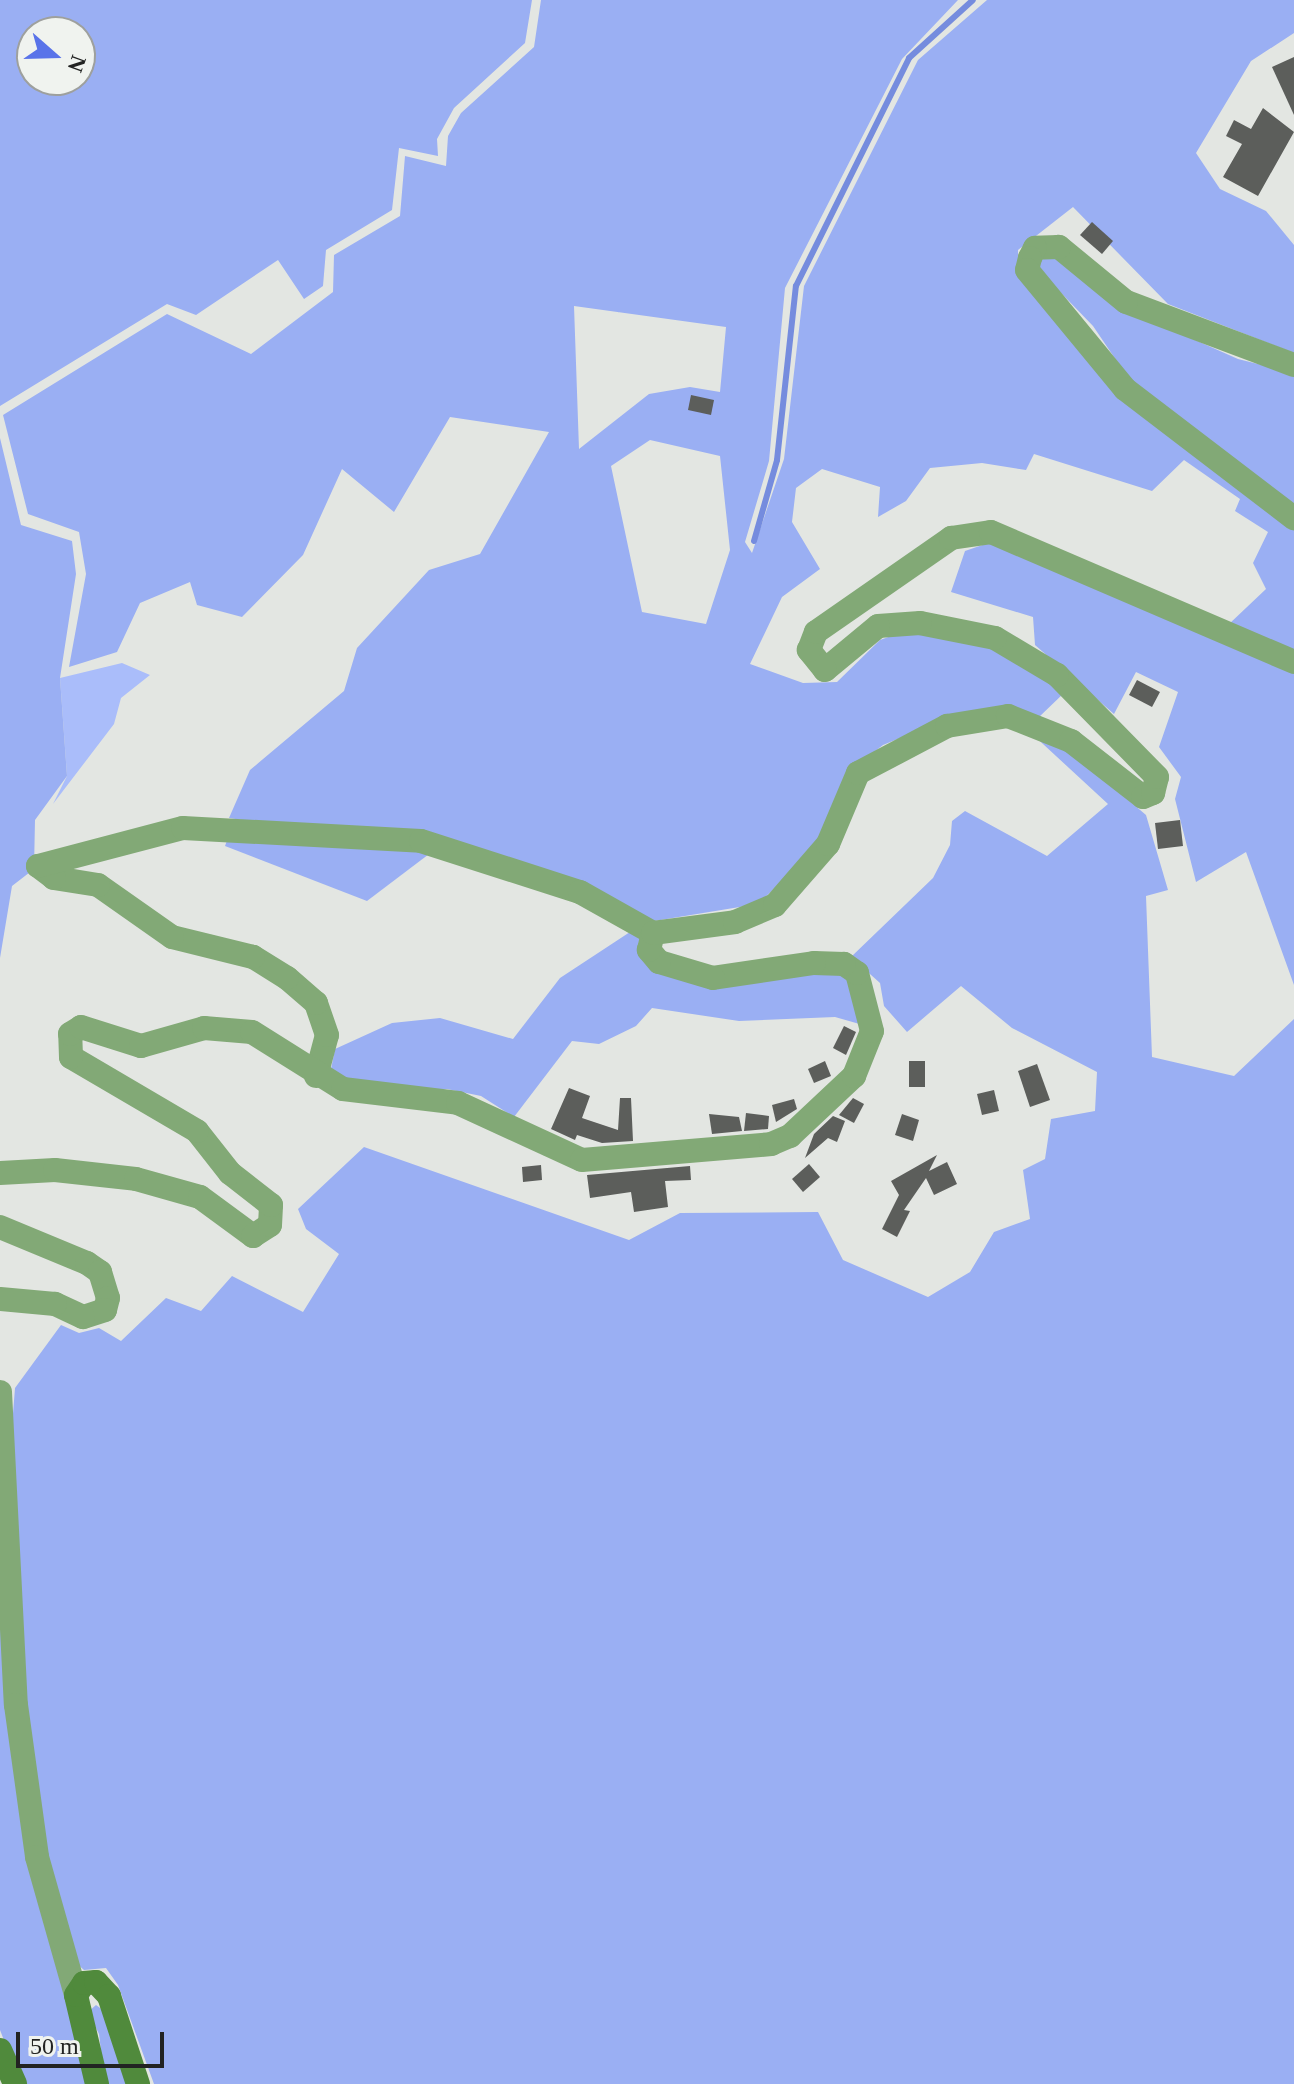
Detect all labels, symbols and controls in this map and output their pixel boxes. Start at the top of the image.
north arrow [16,16,96,96]
text: N [63,52,92,75]
scale bar [20,2016,168,2066]
text: 50 m [30,2033,79,2059]

